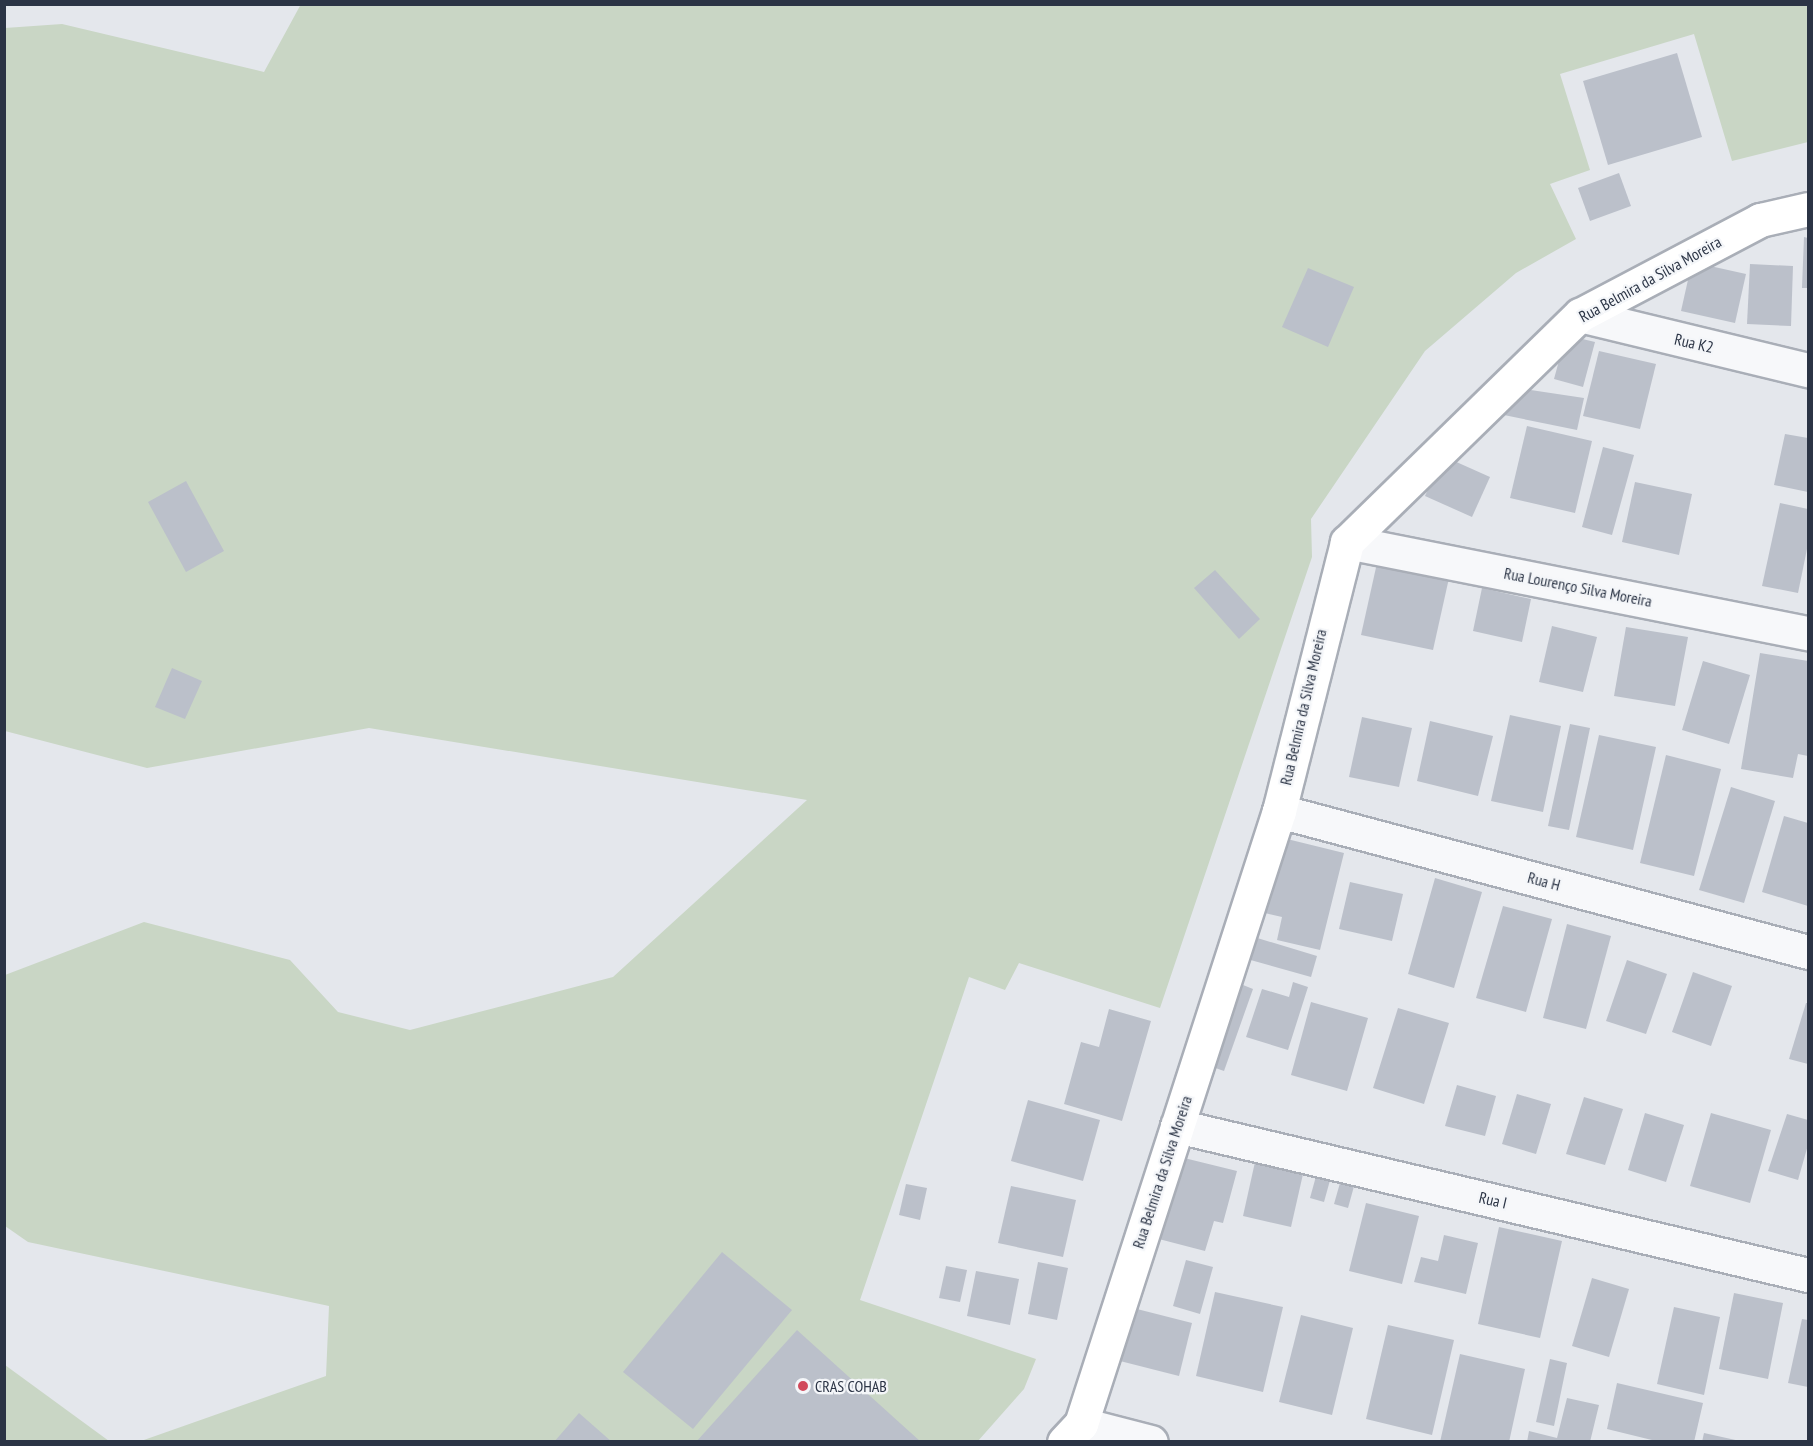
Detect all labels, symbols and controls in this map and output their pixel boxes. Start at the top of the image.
street label: Rua Belmira da Silva Moreira [1576,232,1724,326]
street label: Rua K2 [1673,329,1715,357]
street label: Rua Lourenço Silva Moreira [1502,563,1654,611]
street label: Rua Belmira da Silva Moreira [1276,627,1330,787]
street label: Rua H [1526,867,1562,895]
street label: Rua Belmira da Silva Moreira [1128,1093,1196,1251]
street label: Rua I [1477,1187,1509,1213]
place label: CRAS COHAB [815,1376,887,1396]
marker: CRAS COHAB [796,1379,810,1393]

